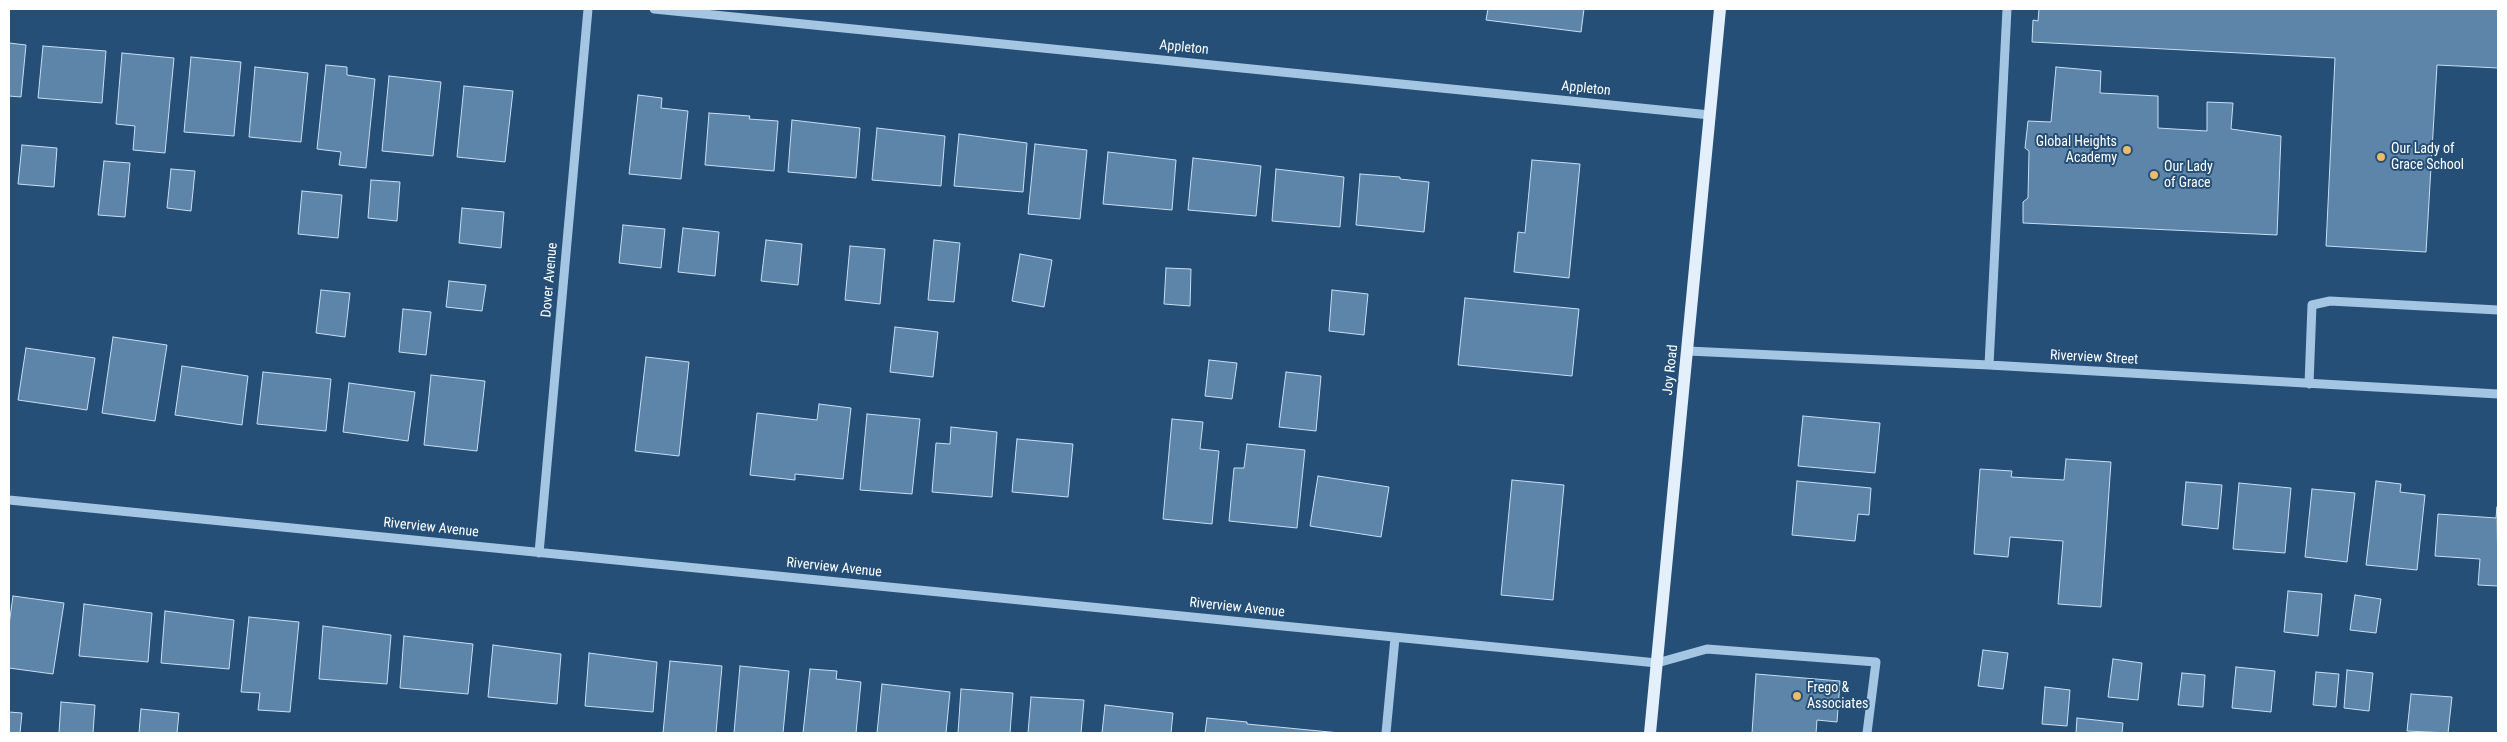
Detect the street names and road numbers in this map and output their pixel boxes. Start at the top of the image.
street label: Appleton [1159,37,1209,59]
street label: Appleton [1561,78,1611,100]
street label: Dover Avenue [538,242,562,318]
street label: Joy Road [1660,344,1682,396]
street label: Riverview Street [2049,347,2139,369]
street label: Riverview Avenue [382,515,480,541]
street label: Riverview Avenue [785,555,883,581]
street label: Riverview Avenue [1188,595,1286,621]

